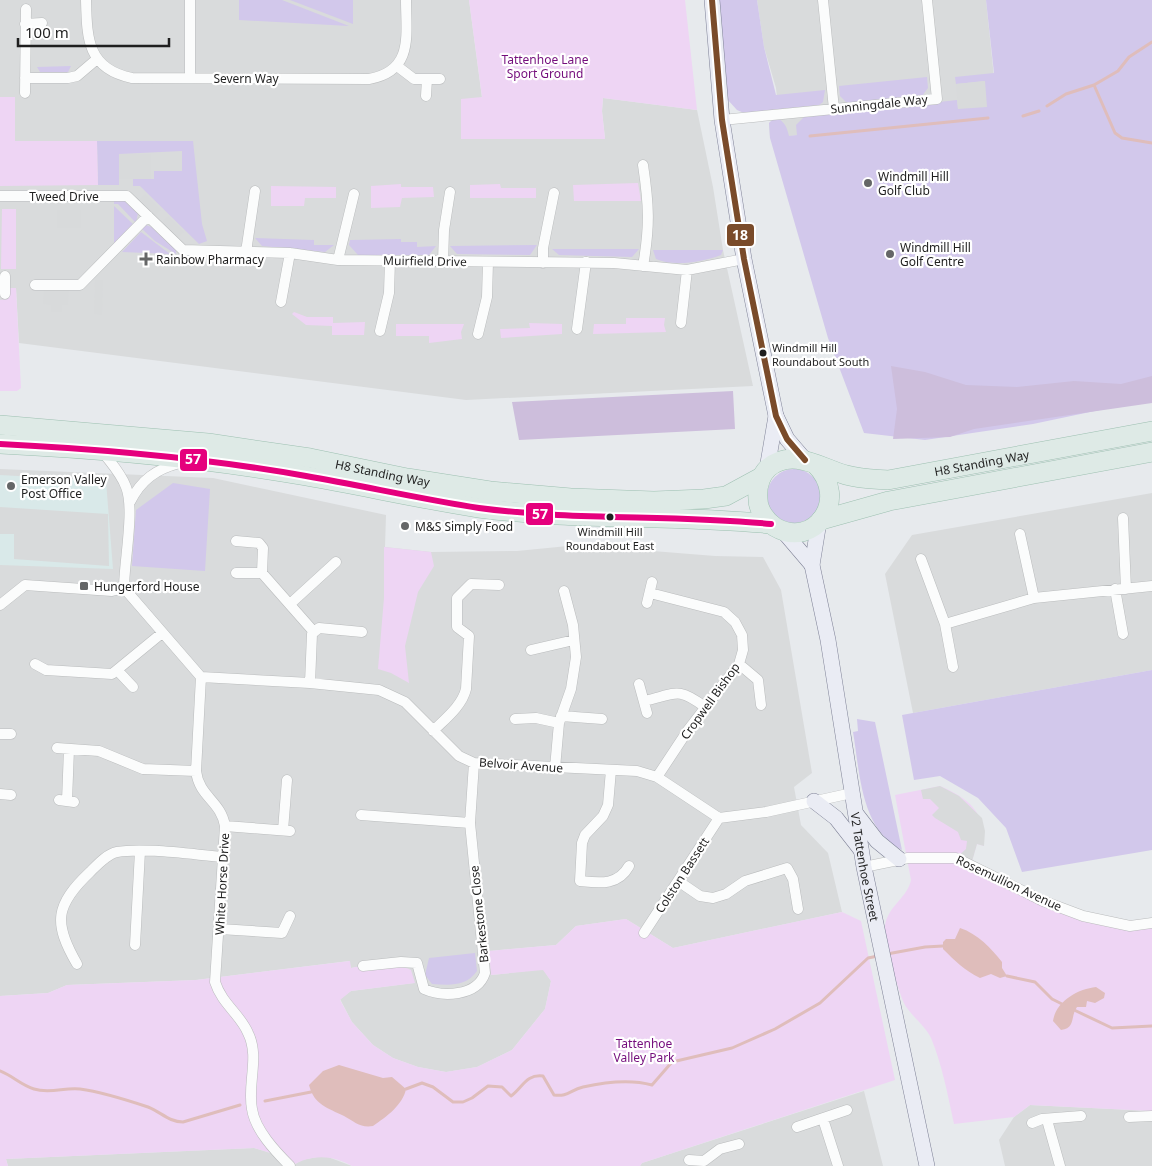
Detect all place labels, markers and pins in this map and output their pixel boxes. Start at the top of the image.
place label: Windmill Hill Golf Club [878,168,949,199]
marker: Windmill Hill Golf Club [862,177,874,189]
place label: Windmill Hill Golf Centre [900,239,971,270]
marker: Windmill Hill Golf Centre [884,248,896,260]
place label: Rainbow Pharmacy [156,251,265,268]
marker: Rainbow Pharmacy [140,253,152,265]
place label: Windmill Hill Roundabout South [772,340,869,369]
marker: Windmill Hill Roundabout South [758,348,768,358]
place label: Emerson Valley Post Office [21,471,108,502]
marker: Emerson Valley Post Office [5,480,17,492]
marker: Windmill Hill Roundabout East [605,512,615,522]
place label: M&S Simply Food [415,518,513,535]
marker: M&S Simply Food [399,520,411,532]
place label: Windmill Hill Roundabout East [566,524,654,553]
place label: Hungerford House [94,578,200,595]
marker: Hungerford House [78,580,90,592]

